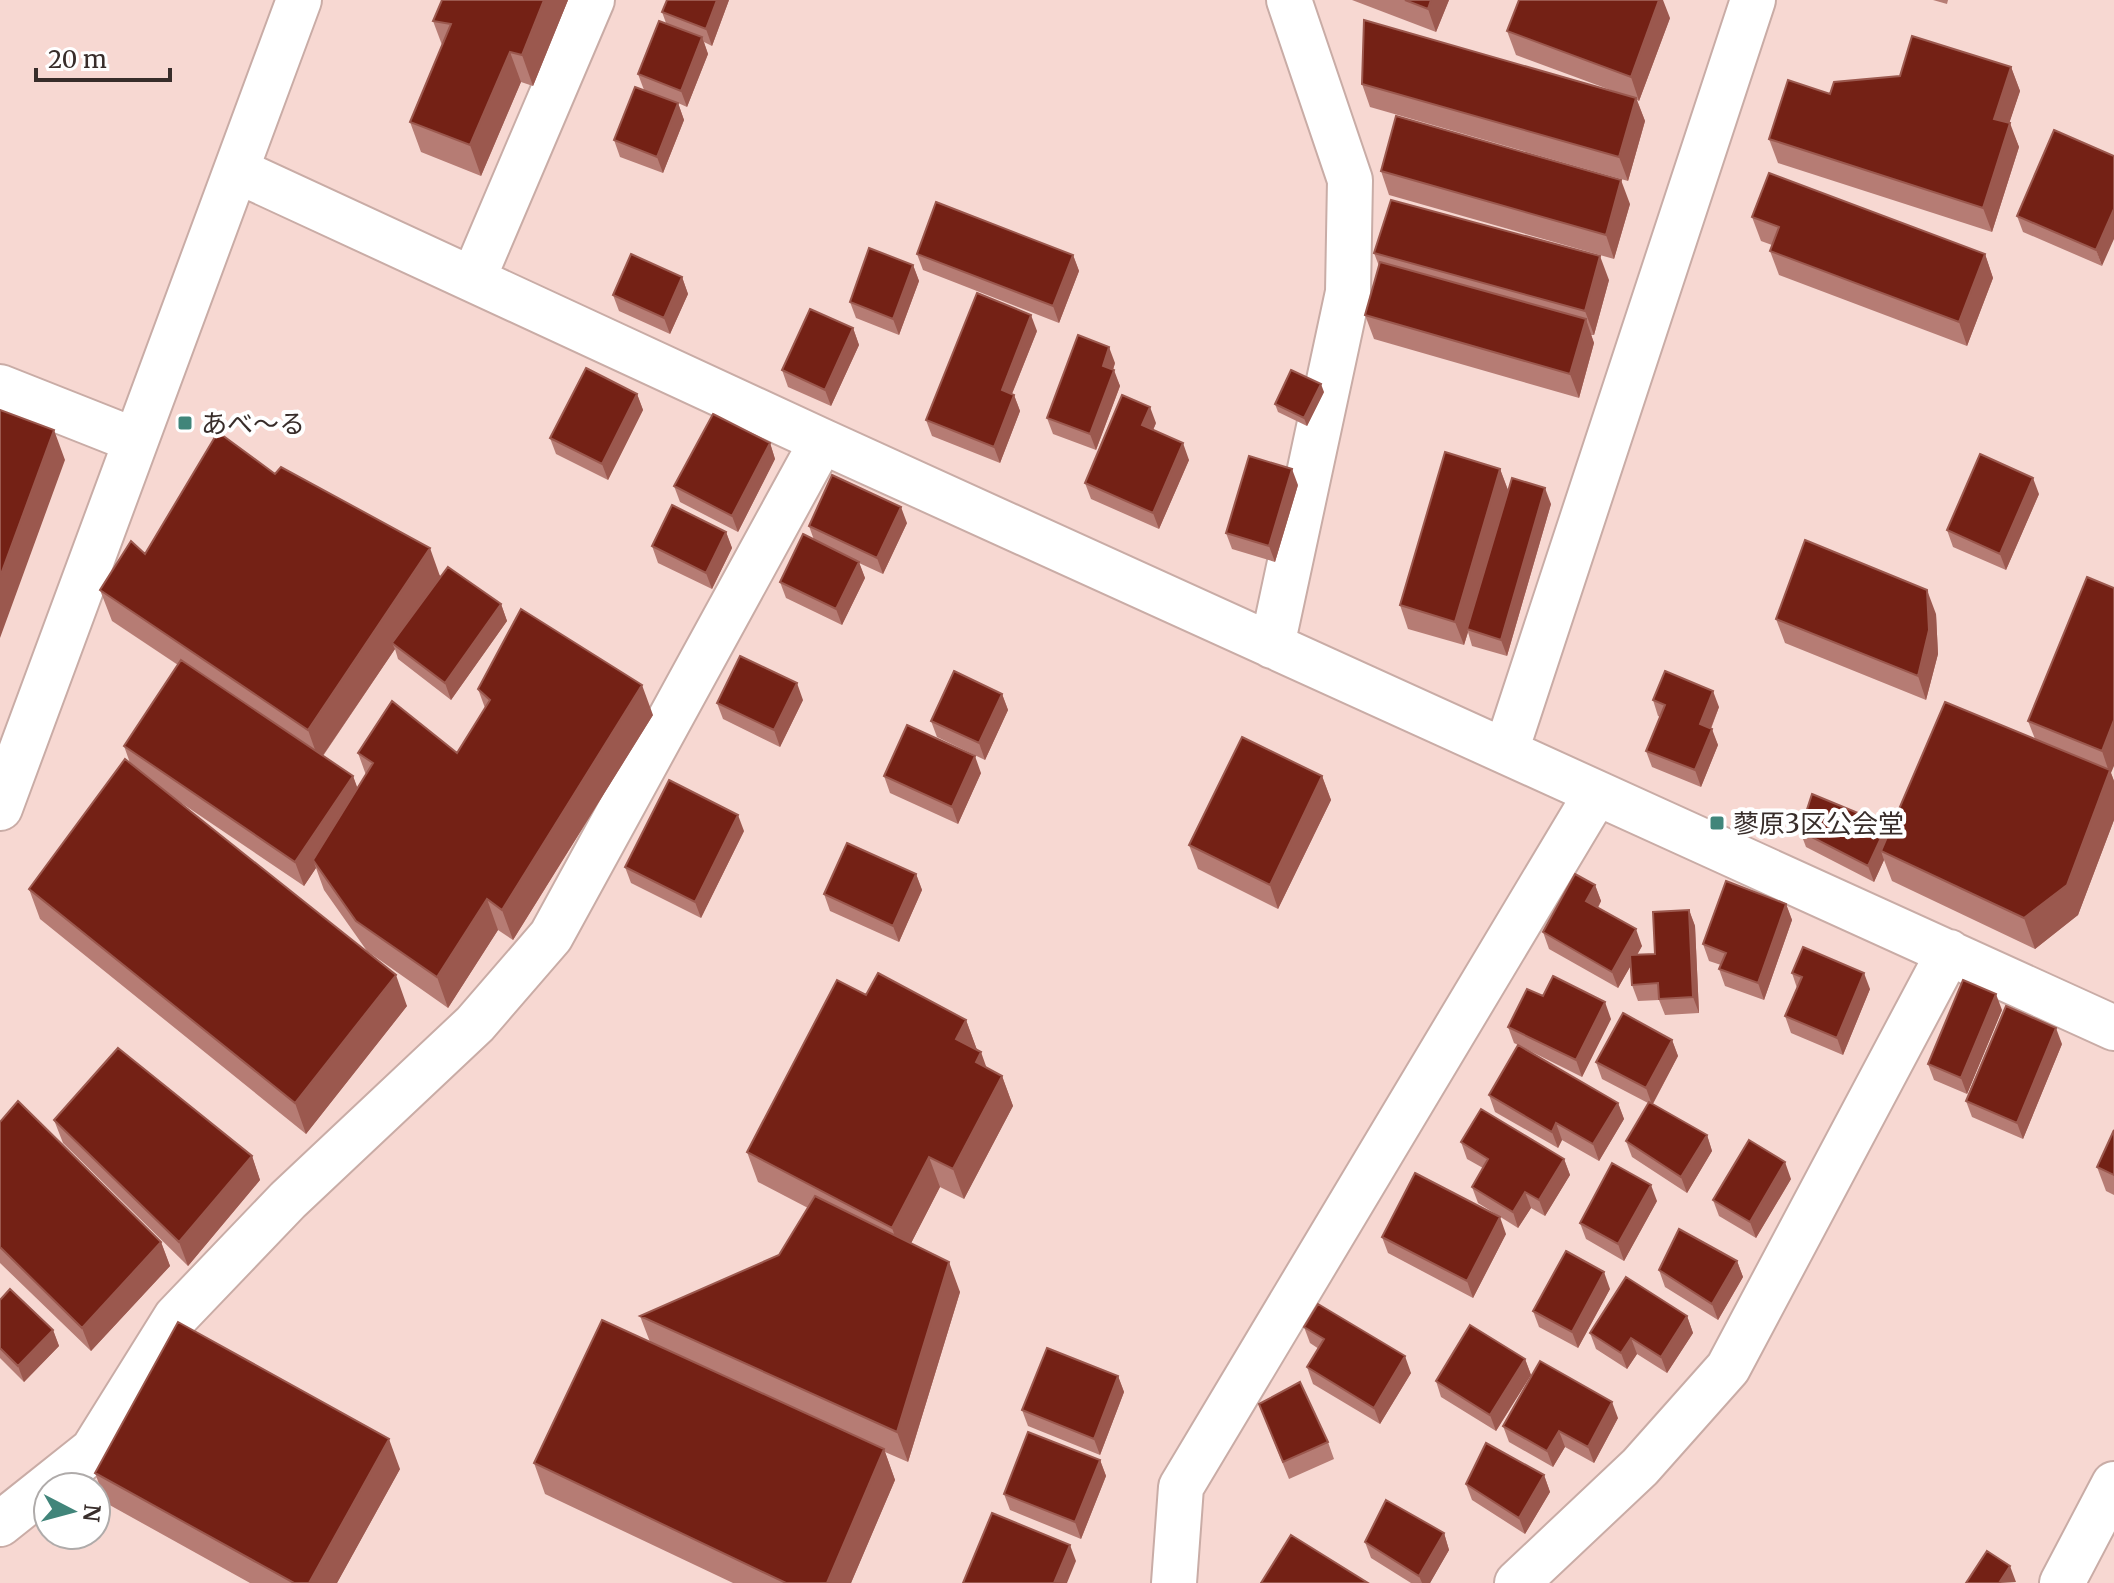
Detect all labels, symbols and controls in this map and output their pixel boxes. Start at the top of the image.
scale bar [36,32,170,82]
text: 20 m [48,44,107,75]
place label: あべ〜る [201,407,305,440]
marker: あべ〜る [176,414,194,432]
place label: 蓼原3区公会堂 [1733,807,1904,840]
marker: 蓼原3区公会堂 [1708,814,1726,832]
north arrow [32,1471,112,1551]
text: N [77,1503,107,1524]

